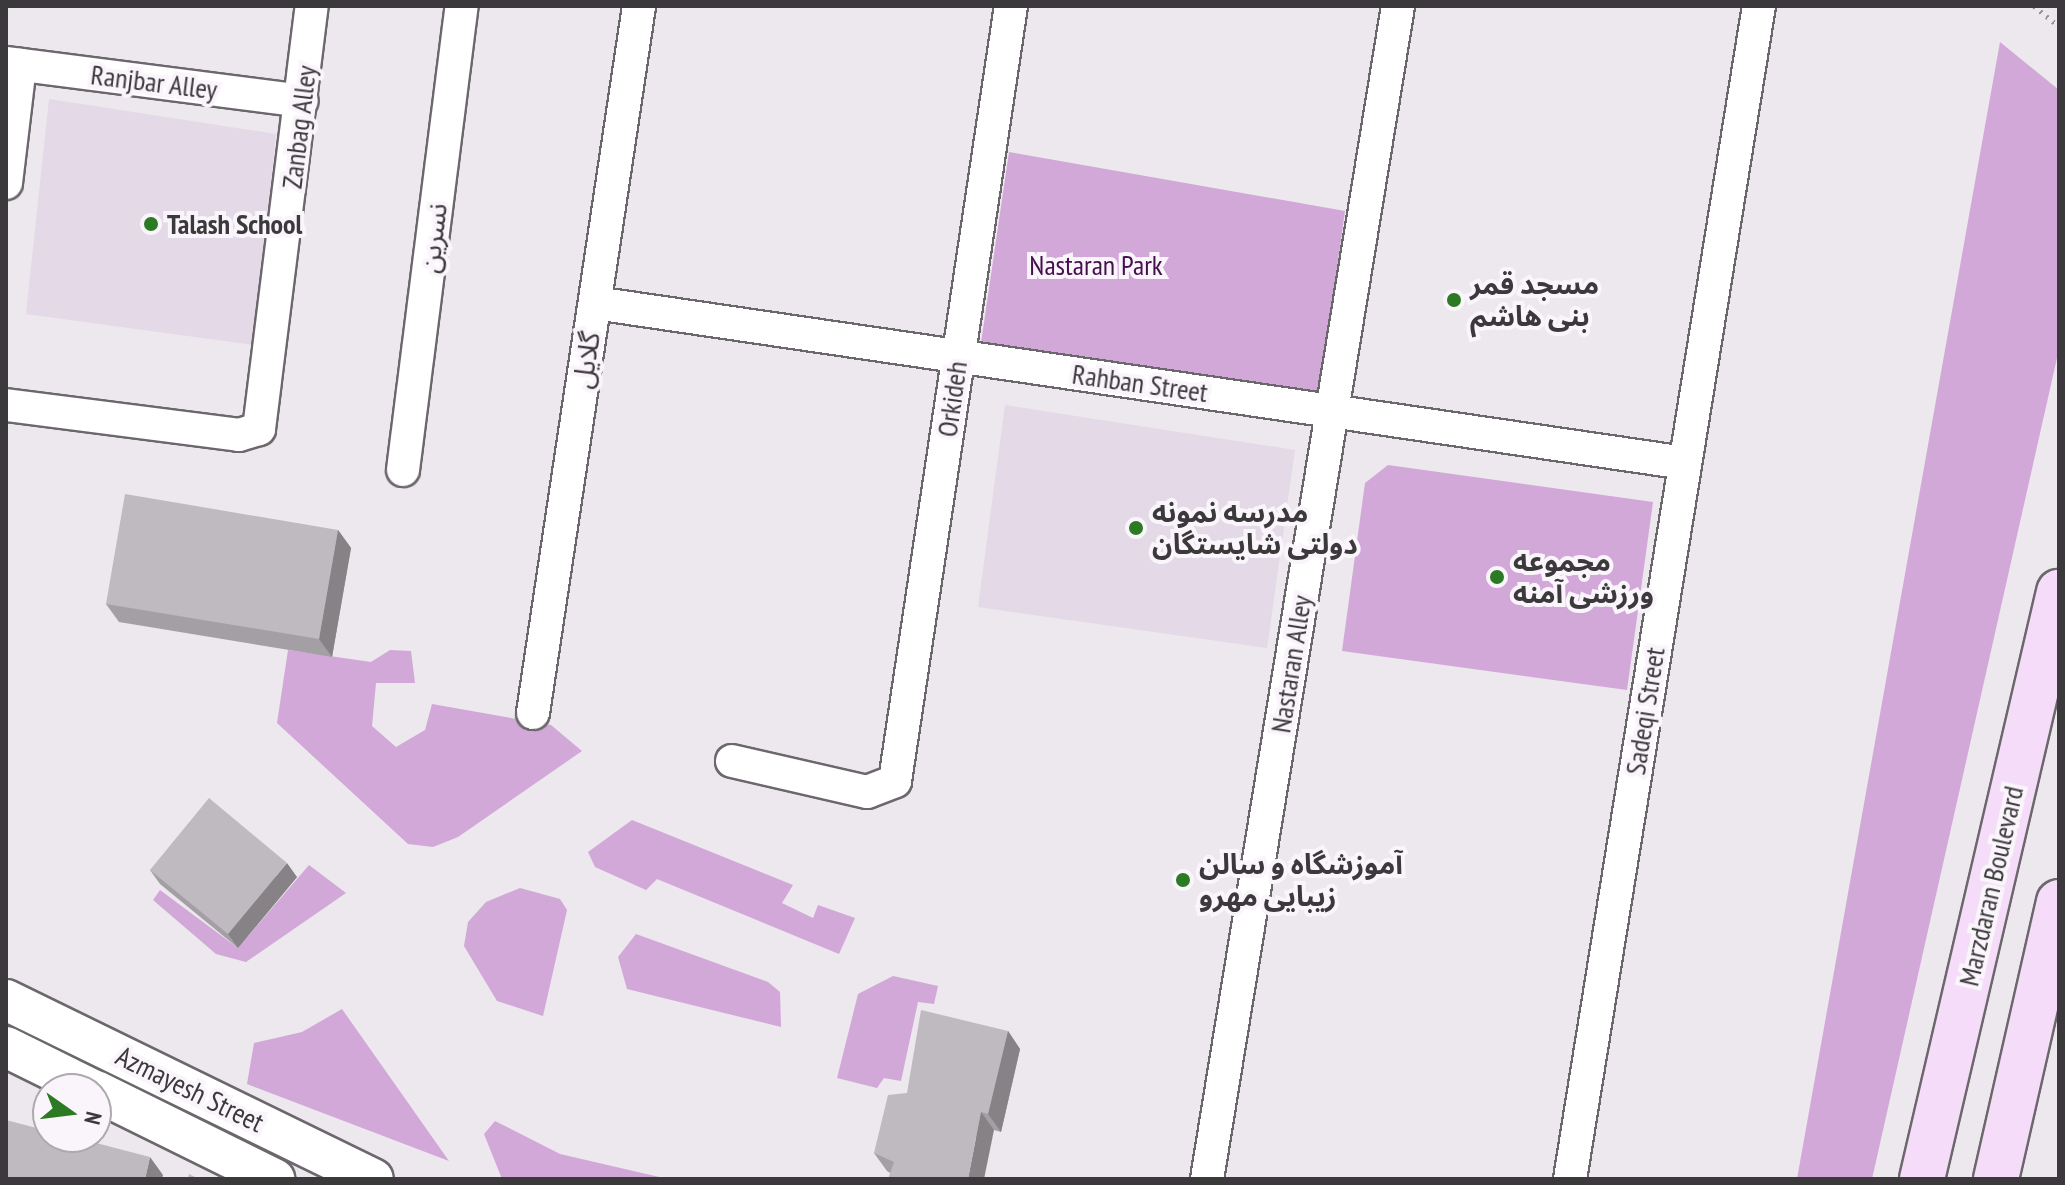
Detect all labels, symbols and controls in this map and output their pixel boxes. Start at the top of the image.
street label: Ranjbar Alley [89,58,219,106]
street label: Zanbag Alley [275,63,323,191]
street label: نسرین [412,201,454,275]
place label: Talash School [167,207,302,241]
marker: Talash School [142,215,160,233]
park label: Nastaran Park [1029,248,1163,282]
place label: مسجد قمر بنی هاشم [1470,267,1599,333]
marker: مسجد قمر بنی هاشم [1445,291,1463,309]
street label: گلایل [565,329,607,391]
street label: Rahban Street [1070,357,1210,409]
street label: Orkideh [930,359,974,439]
place label: مدرسه نمونه دولتی شایستگان [1152,495,1358,561]
marker: مدرسه نمونه دولتی شایستگان [1127,519,1145,537]
place label: مجموعه ورزشی آمنه [1513,544,1654,610]
marker: مجموعه ورزشی آمنه [1488,568,1506,586]
street label: Nastaran Alley [1263,592,1319,736]
street label: Sadeqi Street [1618,645,1672,777]
street label: Marzdaran Boulevard [1952,783,2030,989]
place label: آموزشگاه و سالن زیبایی مهرو [1199,847,1403,913]
marker: آموزشگاه و سالن زیبایی مهرو [1174,871,1192,889]
street label: Azmayesh Street [111,1039,269,1139]
north arrow [32,1073,112,1153]
text: N [78,1109,108,1127]

